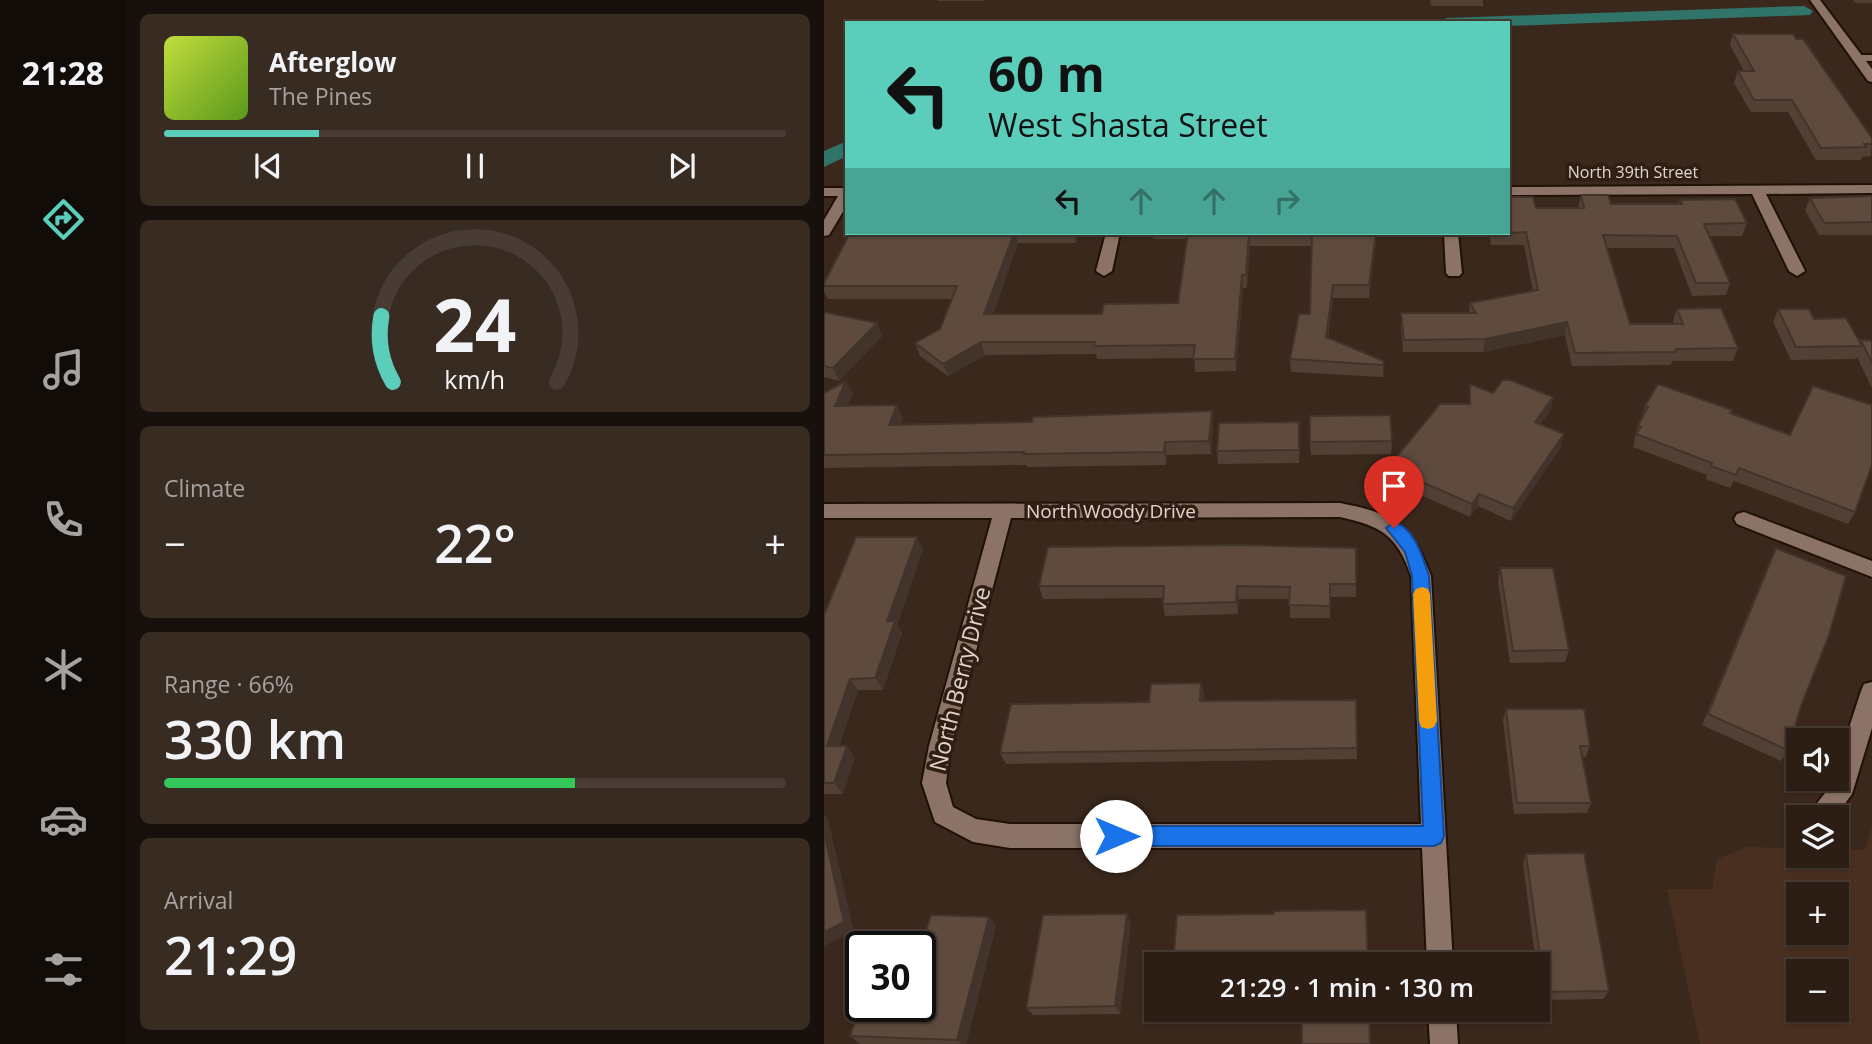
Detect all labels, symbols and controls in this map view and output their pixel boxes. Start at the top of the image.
text: 60 m [988,40,1105,106]
text: Afterglow [269,44,396,80]
icon: left [873,49,964,140]
text: 21:28 [22,51,104,94]
text: The Pines [269,80,372,112]
text: West Shasta Street [988,103,1268,146]
icon: previous [249,147,287,185]
icon: pause [456,147,494,185]
icon: next [663,147,701,185]
street label: North 39th Street [1568,161,1699,183]
icon: left [1049,182,1087,220]
icon: ahead [1122,182,1160,220]
icon: ahead [1195,182,1233,220]
icon: right [1268,182,1306,220]
icon: directions [39,195,88,244]
text: 24 [433,274,517,373]
icon: music [39,345,88,394]
text: km/h [445,362,505,396]
pin [1364,456,1424,528]
icon: arrive [1375,467,1413,505]
text: Climate [164,472,245,504]
icon: phone [39,495,88,544]
street label: North Woody Drive [1026,498,1196,524]
text: 22° [434,507,516,578]
text: − [164,517,186,569]
text: + [764,517,786,569]
street label: North Berry Drive [921,583,997,774]
icon: climate [39,645,88,694]
text: Range · 66% [164,668,294,700]
text: 330 km [164,703,346,774]
map controls [1786,728,1849,1022]
button: sound [1786,728,1849,791]
icon: car [39,795,88,844]
position arrow [1079,799,1153,873]
button: layers [1786,805,1849,868]
button: + [1786,882,1849,945]
text: Arrival [164,884,233,916]
text: 21:29 [164,919,297,990]
speed limit sign: 30 [845,931,936,1022]
icon: filters [39,945,88,994]
button: − [1786,959,1849,1022]
text: 21:29 · 1 min · 130 m [1220,969,1474,1005]

